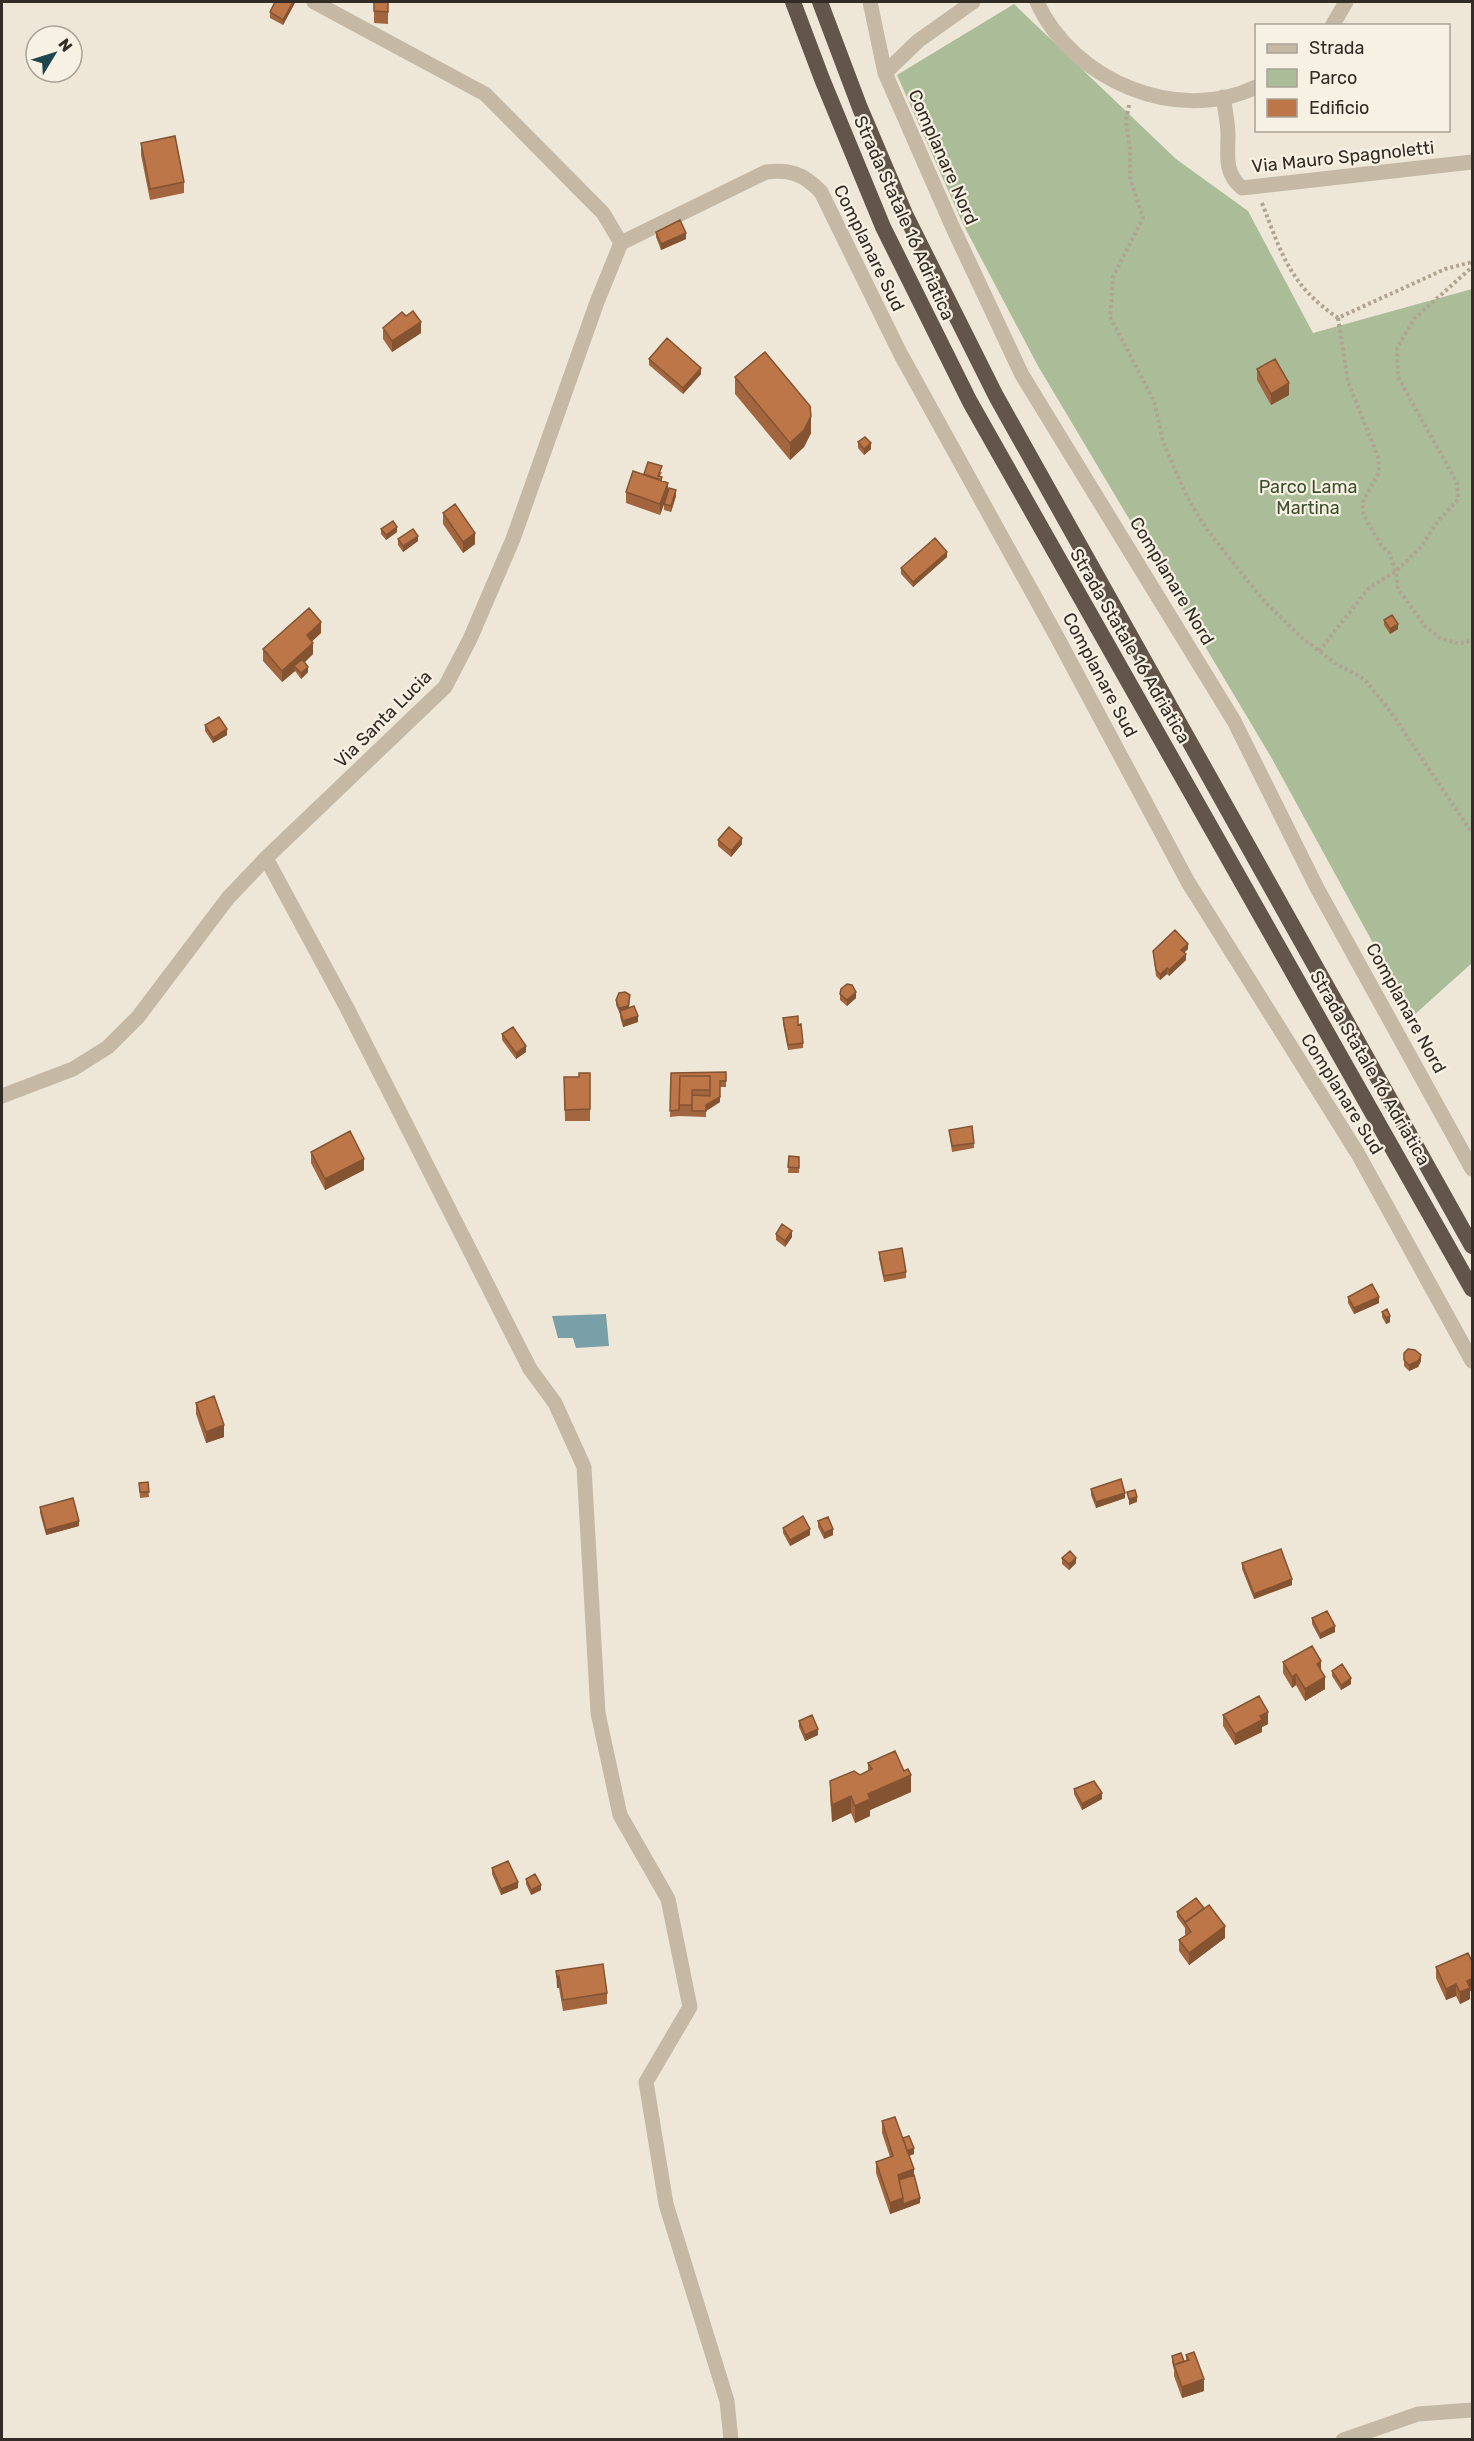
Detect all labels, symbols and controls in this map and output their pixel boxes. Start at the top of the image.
north arrow [24,24,84,84]
legend [1255,24,1450,132]
text: N [54,35,76,55]
text: Strada [1309,37,1365,59]
text: Parco [1309,67,1357,89]
street label: Complanare Nord [903,86,983,228]
text: Edificio [1309,97,1369,119]
street label: Strada Statale 16 Adriatica [849,112,959,324]
street label: Via Mauro Spagnoletti [1251,136,1435,178]
street label: Complanare Sud [829,181,909,315]
park label: Parco Lama Martina [1259,476,1357,519]
street label: Complanare Nord [1125,513,1219,649]
street label: Strada Statale 16 Adriatica [1065,545,1195,747]
street label: Complanare Sud [1058,609,1142,741]
street label: Via Santa Lucia [330,666,436,772]
street label: Complanare Nord [1361,939,1451,1077]
street label: Strada Statale 16 Adriatica [1305,967,1435,1169]
street label: Complanare Sud [1296,1030,1388,1158]

